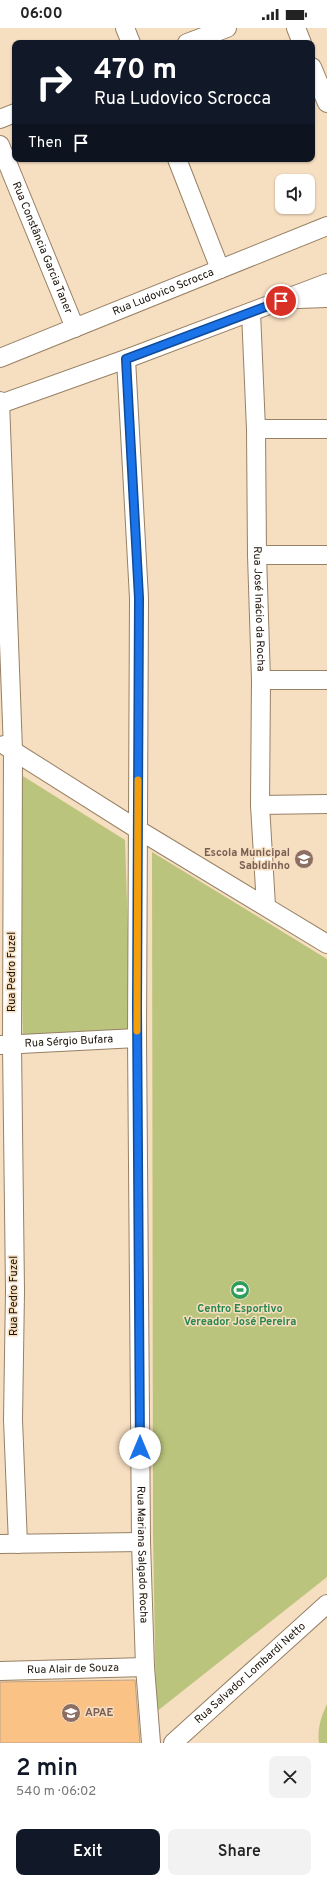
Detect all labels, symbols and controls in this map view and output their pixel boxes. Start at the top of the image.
text: 06:00 [20,5,63,24]
text: 470 m [94,53,177,89]
icon: right [28,56,80,108]
text: Rua Ludovico Scrocca [94,88,271,111]
icon: arrive [70,132,92,154]
text: Then [28,134,62,153]
map controls [275,174,315,214]
button: sound [275,174,315,214]
street label: Rua Constância Garcia Taner [9,180,76,316]
street label: Rua Ludovico Scrocca [110,265,216,319]
pin [264,284,298,318]
icon: arrive [270,290,292,312]
street label: Rua José Inácio da Rocha [250,546,268,672]
place label: Escola Municipal Sabidinho [204,846,290,873]
school or university icon: Escola Municipal Sabidinho [293,848,315,870]
street label: Rua Pedro Fuzel [5,932,19,1012]
street label: Rua Sérgio Bufara [24,1032,114,1051]
street label: Rua Pedro Fuzel [7,1256,21,1336]
sports icon: Centro Esportivo Vereador José Pereira [229,1279,251,1301]
place label: Centro Esportivo Vereador José Pereira [184,1302,296,1329]
position arrow [119,1427,161,1469]
street label: Rua Mariana Salgado Rocha [134,1486,151,1624]
street label: Rua Salvador Lombardi Netto [192,1620,309,1727]
street label: Rua Alair de Souza [27,1661,119,1677]
school or university icon: APAE [60,1702,82,1724]
place label: APAE [85,1706,113,1720]
text: 2 min [16,1754,78,1784]
button: close [269,1756,311,1798]
text: 540 m · 06:02 [16,1784,96,1800]
button: Exit [16,1829,160,1875]
button: Share [168,1829,311,1875]

